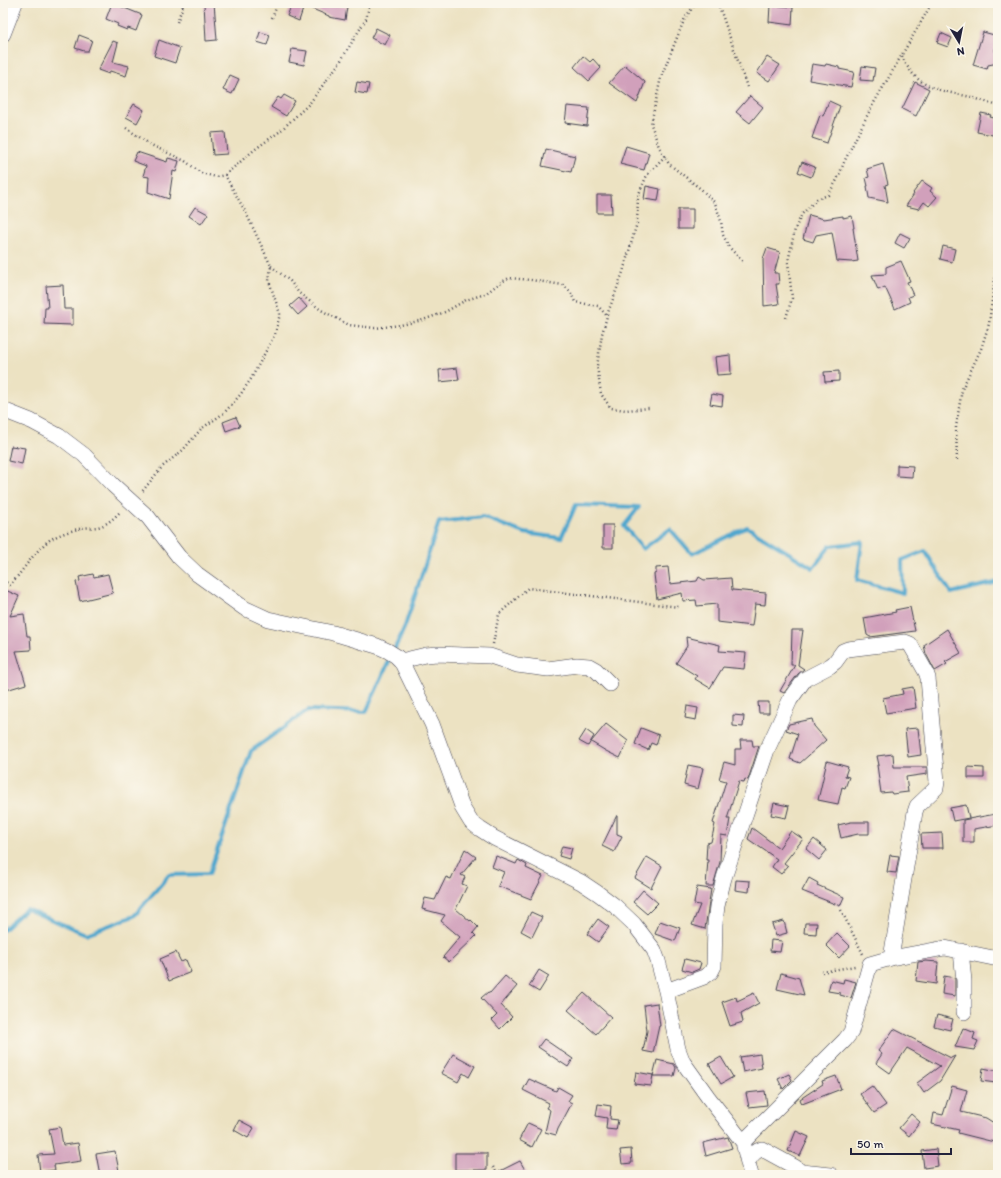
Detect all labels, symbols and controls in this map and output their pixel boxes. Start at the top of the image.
north arrow [939,22,979,62]
text: N [956,44,965,58]
scale bar [851,1130,951,1156]
text: 50 m [857,1137,883,1151]

